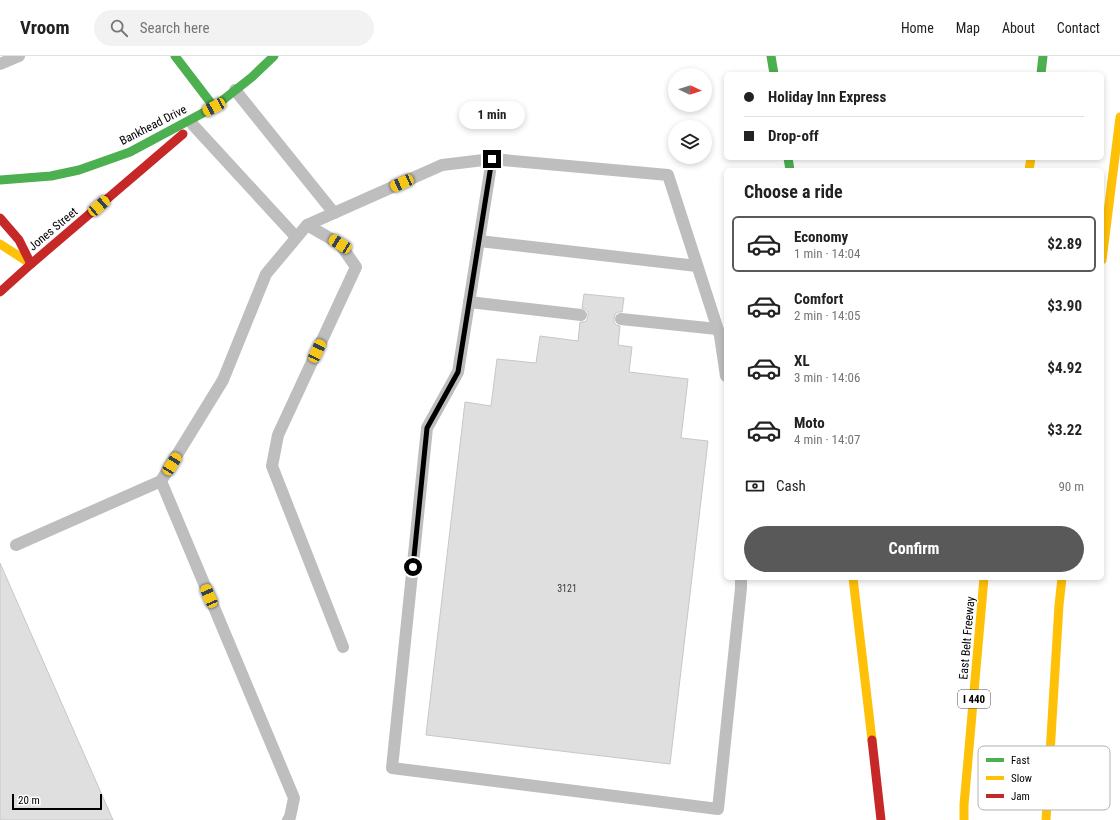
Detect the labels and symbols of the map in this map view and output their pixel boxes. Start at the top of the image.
north arrow [668,68,712,112]
car [201,96,227,118]
callout: 1 min [459,101,525,129]
street label: Bankhead Drive [117,102,189,148]
route end [483,150,501,168]
car [389,173,415,193]
car [86,194,112,218]
street label: Jones Street [26,204,81,254]
car [327,233,353,255]
car [306,338,328,364]
car [161,451,183,477]
route start [404,558,422,576]
car [199,583,219,609]
house number: 3121 [557,583,577,594]
street label: East Belt Freeway [956,596,978,680]
road number: I 440 [958,690,990,708]
legend [978,746,1110,810]
text: Fast [1011,754,1030,767]
text: Slow [1011,772,1032,785]
text: Jam [1011,790,1030,803]
scale bar [12,792,102,811]

